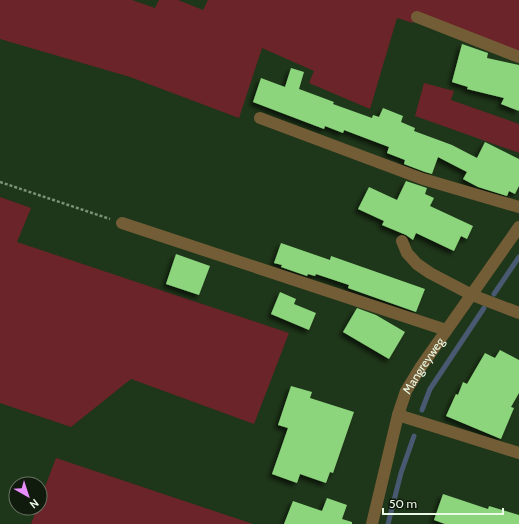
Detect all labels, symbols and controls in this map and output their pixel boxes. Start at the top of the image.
street label: Mangreyweg [399,333,447,396]
north arrow [8,476,48,516]
scale bar [383,490,503,516]
text: N [27,496,42,512]
text: 50 m [389,496,417,511]

